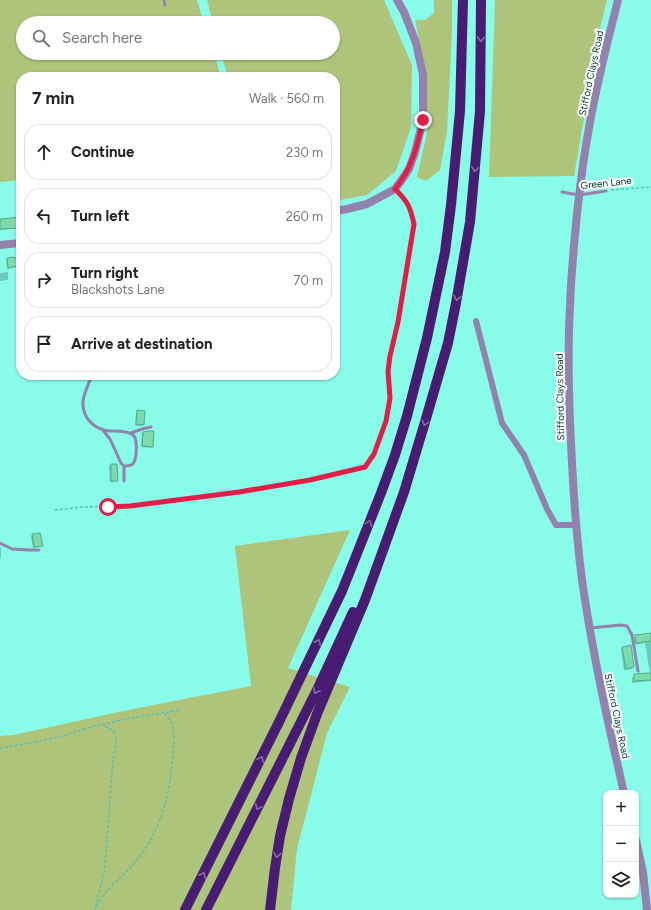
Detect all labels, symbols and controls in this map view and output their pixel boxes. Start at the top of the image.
search box [16,16,340,60]
icon: search [30,27,52,49]
text: Search here [62,29,142,47]
street label: Stifford Clays Road [576,29,606,117]
one-way arrow [477,36,485,42]
text: 7 min [32,88,74,108]
text: Walk · 560 m [249,91,324,106]
route end [414,111,432,129]
icon: ahead [33,141,55,163]
text: Continue [71,143,134,161]
text: 230 m [286,145,323,160]
one-way arrow [470,166,479,172]
street label: Green Lane [580,174,633,192]
icon: left [33,205,55,227]
text: Turn left [71,207,129,225]
text: 260 m [286,209,323,224]
text: Turn right [71,264,139,282]
icon: right [33,269,55,291]
text: 70 m [293,273,323,288]
text: Blackshots Lane [71,282,165,297]
one-way arrow [454,294,462,301]
icon: arrive [33,333,55,355]
text: Arrive at destination [71,335,212,353]
street label: Stifford Clays Road [553,353,567,441]
one-way arrow [421,420,430,427]
route start [99,498,117,516]
one-way arrow [365,519,373,526]
one-way arrow [313,639,321,646]
street label: Stifford Clays Road [602,672,632,760]
one-way arrow [313,686,321,694]
one-way arrow [256,755,264,763]
map controls [603,790,639,898]
button: + [603,790,639,826]
one-way arrow [255,803,263,810]
button: − [603,826,639,862]
one-way arrow [273,852,282,858]
button: layers [603,862,639,898]
one-way arrow [198,872,206,879]

